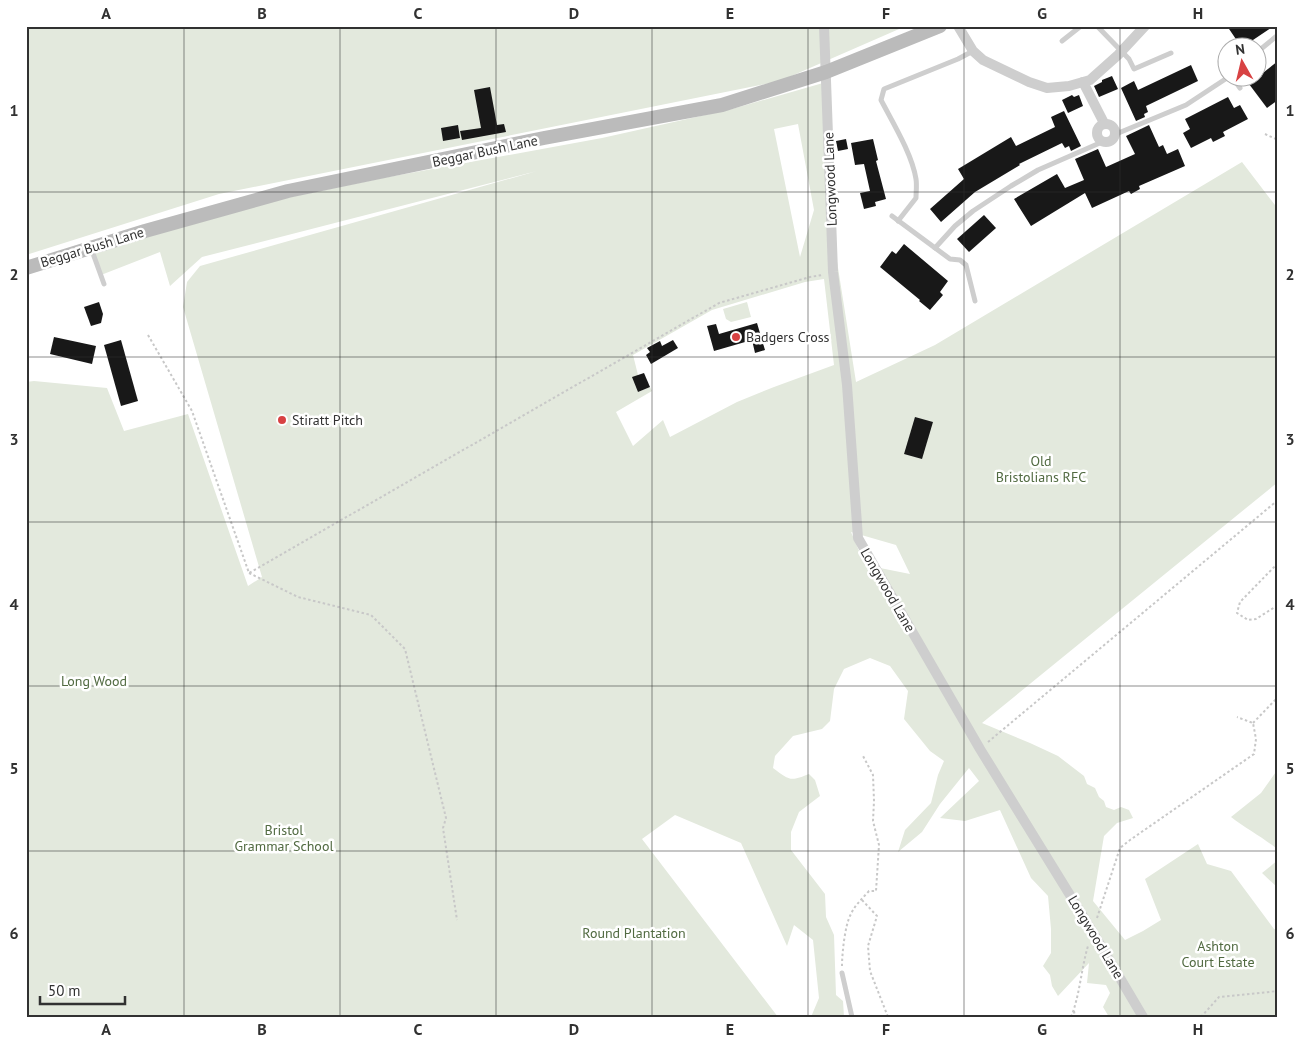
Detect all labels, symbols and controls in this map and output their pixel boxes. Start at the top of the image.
text: A [101,3,111,23]
text: B [257,3,267,23]
text: C [414,3,423,23]
text: D [569,3,579,23]
text: E [726,3,734,23]
text: F [882,3,890,23]
text: G [1037,3,1047,23]
text: H [1193,3,1203,23]
north arrow [1216,38,1266,88]
text: N [1234,40,1246,59]
text: 1 [9,100,19,120]
text: 1 [1285,100,1295,120]
street label: Beggar Bush Lane [431,131,539,171]
street label: Longwood Lane [819,132,841,226]
street label: Beggar Bush Lane [38,223,146,271]
text: 2 [9,264,19,284]
text: 2 [1285,264,1295,284]
place label: Badgers Cross [746,328,830,346]
marker: Badgers Cross [730,331,742,343]
place label: Stiratt Pitch [292,411,363,429]
marker: Stiratt Pitch [276,414,288,426]
text: 3 [9,429,19,449]
text: 3 [1285,429,1295,449]
park label: Old Bristolians RFC [996,452,1086,486]
street label: Longwood Lane [857,545,919,635]
text: 4 [9,594,19,614]
text: 4 [1285,594,1295,614]
park label: Long Wood [61,672,127,690]
text: 5 [9,758,19,778]
text: 5 [1285,758,1295,778]
park label: Bristol Grammar School [235,821,333,855]
street label: Longwood Lane [1064,892,1128,982]
text: 6 [9,923,19,943]
text: 6 [1285,923,1295,943]
park label: Round Plantation [582,924,686,942]
park label: Ashton Court Estate [1181,937,1255,971]
scale bar [40,973,125,1005]
text: 50 m [48,981,81,1000]
text: A [101,1019,111,1039]
text: B [257,1019,267,1039]
text: C [414,1019,423,1039]
text: D [569,1019,579,1039]
text: E [726,1019,734,1039]
text: F [882,1019,890,1039]
text: G [1037,1019,1047,1039]
text: H [1193,1019,1203,1039]

